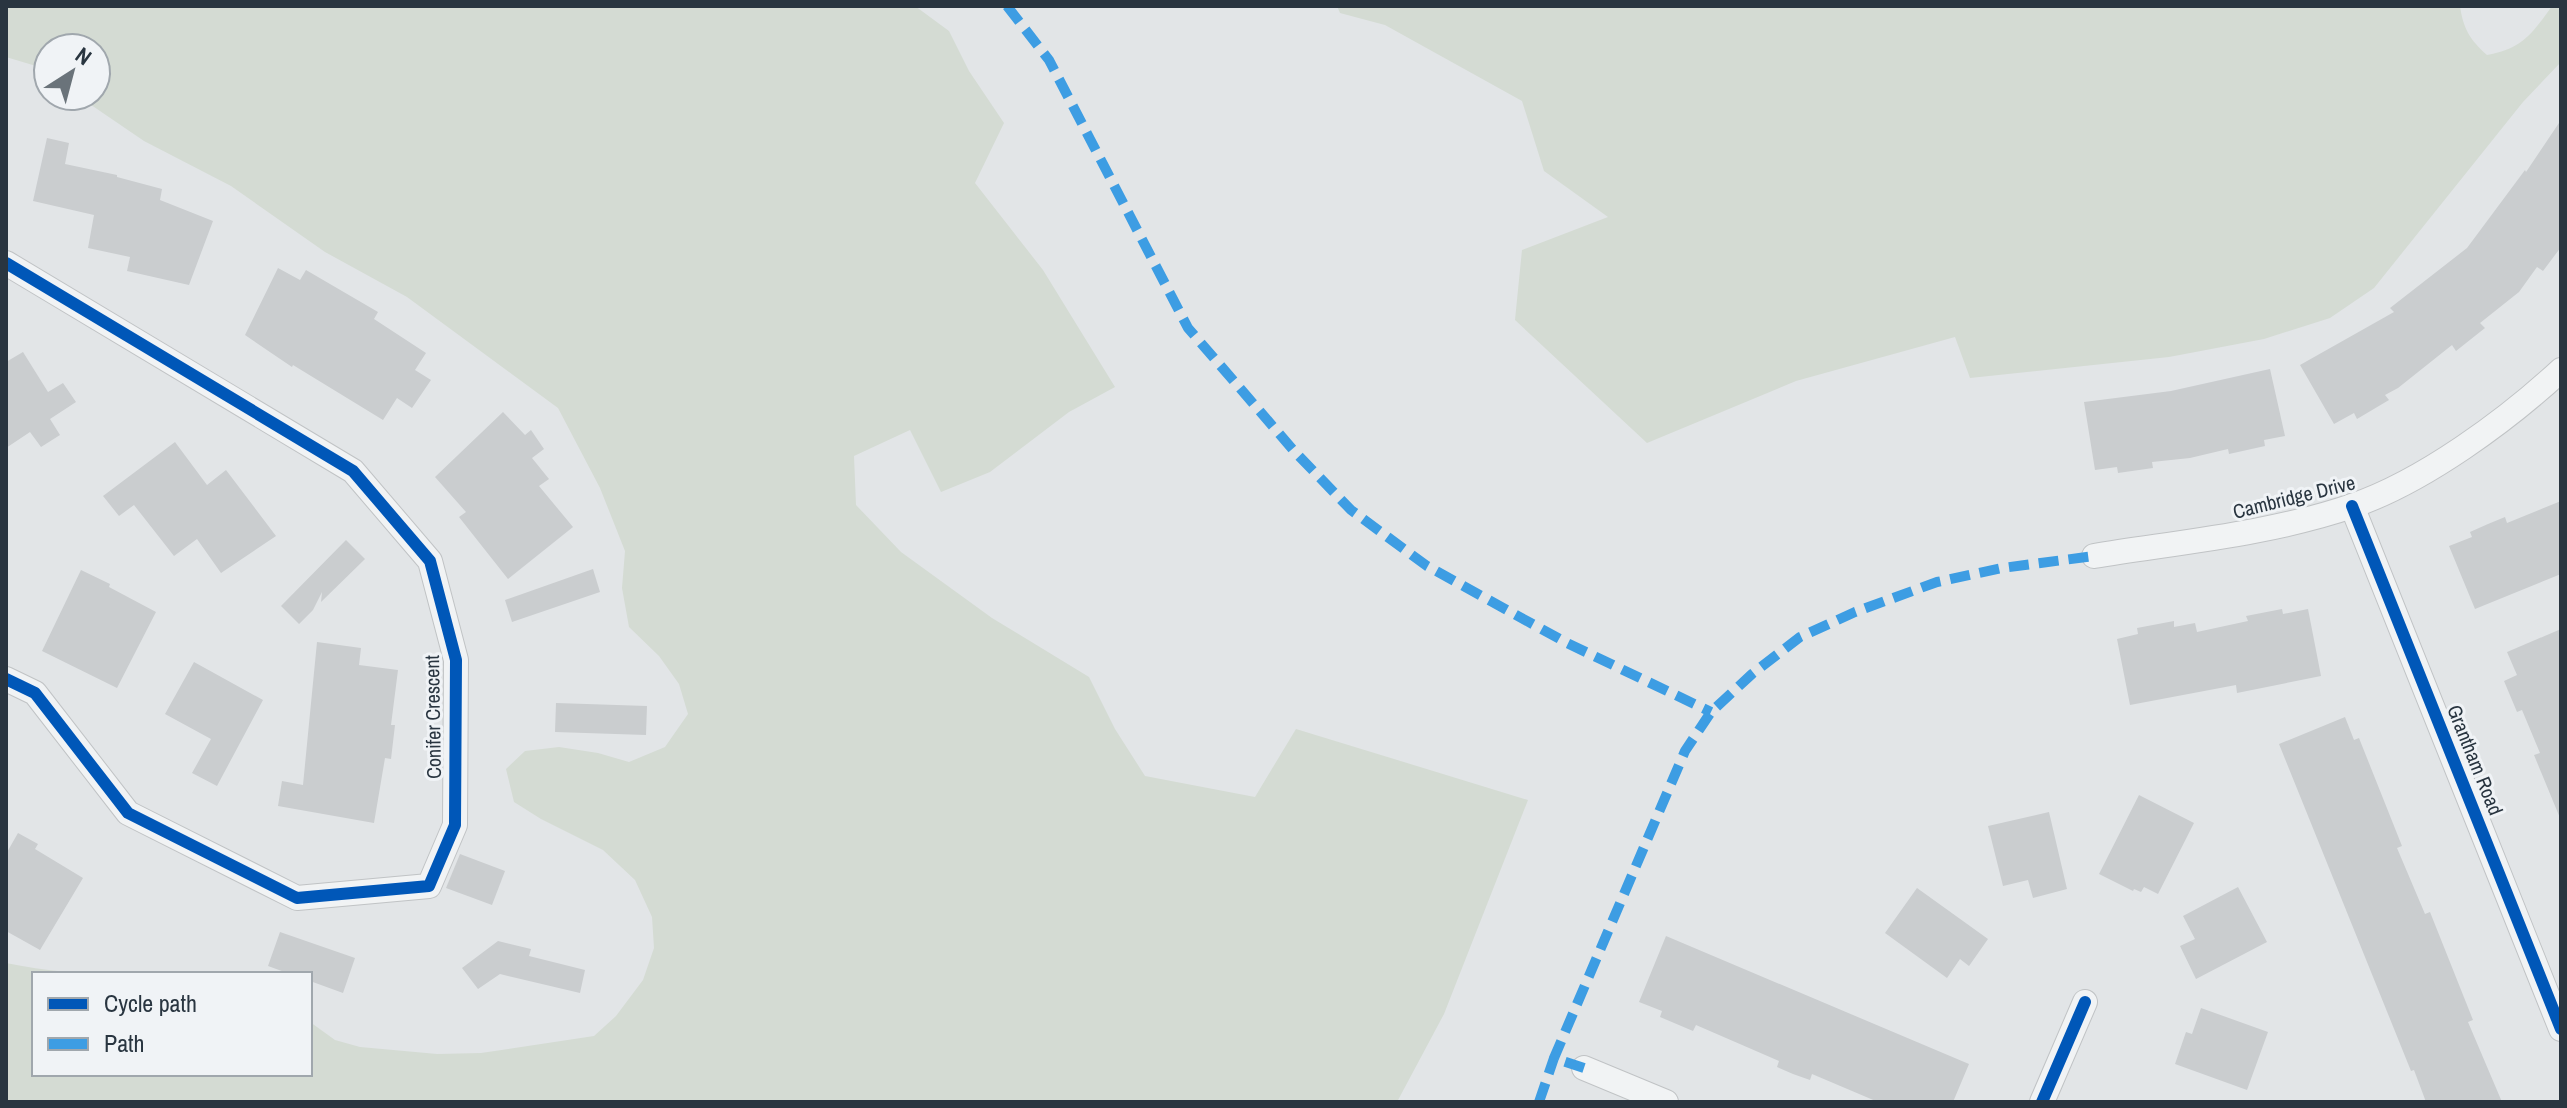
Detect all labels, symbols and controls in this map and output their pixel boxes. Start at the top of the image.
north arrow [32,32,112,112]
text: N [70,40,98,72]
street label: Cambridge Drive [2230,468,2358,525]
street label: Conifer Crescent [418,654,447,779]
street label: Grantham Road [2441,701,2510,819]
legend [32,972,312,1076]
text: Cycle path [104,987,197,1019]
text: Path [104,1027,145,1059]

